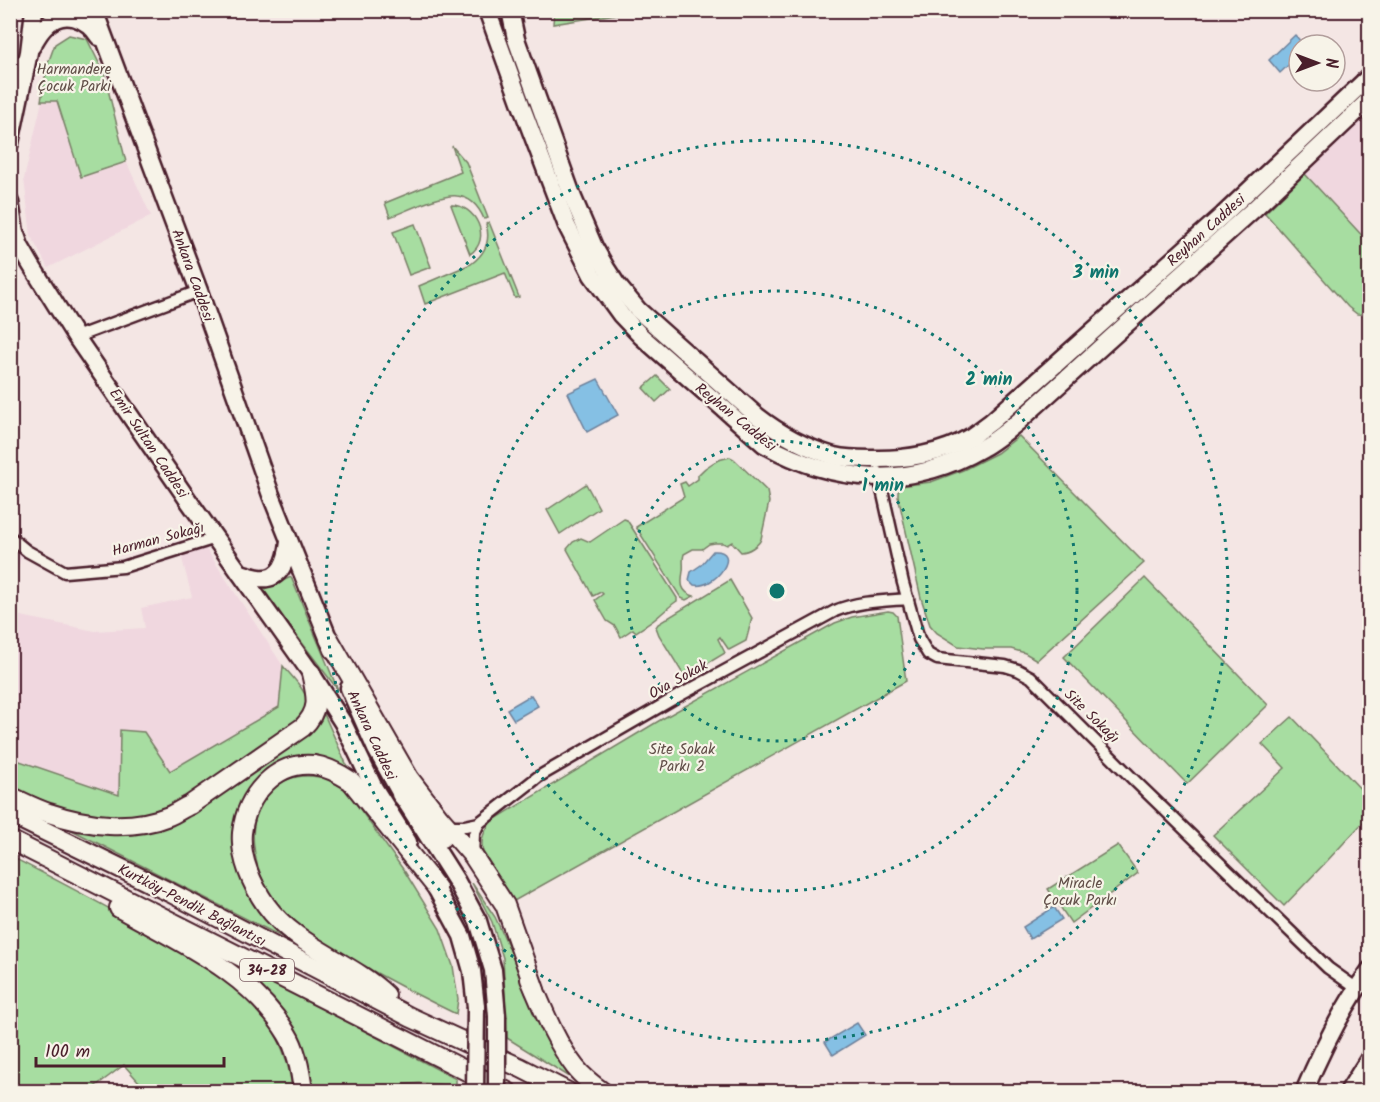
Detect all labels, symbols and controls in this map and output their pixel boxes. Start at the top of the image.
north arrow [1287,33,1347,93]
park label: Harmandere Çocuk Parki [37,58,112,99]
text: N [1318,58,1343,68]
street label: Reyhan Caddesi [1162,188,1253,273]
street label: Ankara Caddesi [164,226,220,326]
text: 3 min [1072,259,1119,288]
text: 2 min [966,366,1012,395]
street label: Reyhan Caddesi [689,377,783,459]
street label: Emir Sultan Caddesi [102,384,195,505]
text: 1 min [862,472,904,501]
street label: Harman Sokağı [109,516,207,564]
centre of rings [767,581,787,601]
street label: Ova Sokak [644,653,713,706]
street label: Site Sokağı [1058,684,1125,750]
street label: Ankara Caddesi [340,686,403,786]
park label: Site Sokak Parkı 2 [649,738,716,779]
street label: Kurtköy-Pendik Bağlantısı [113,858,270,954]
park label: Miracle Çocuk Parkı [1043,872,1117,913]
road number: 34-28 [240,959,294,981]
scale bar [36,1030,224,1068]
text: 100 m [45,1038,90,1067]

